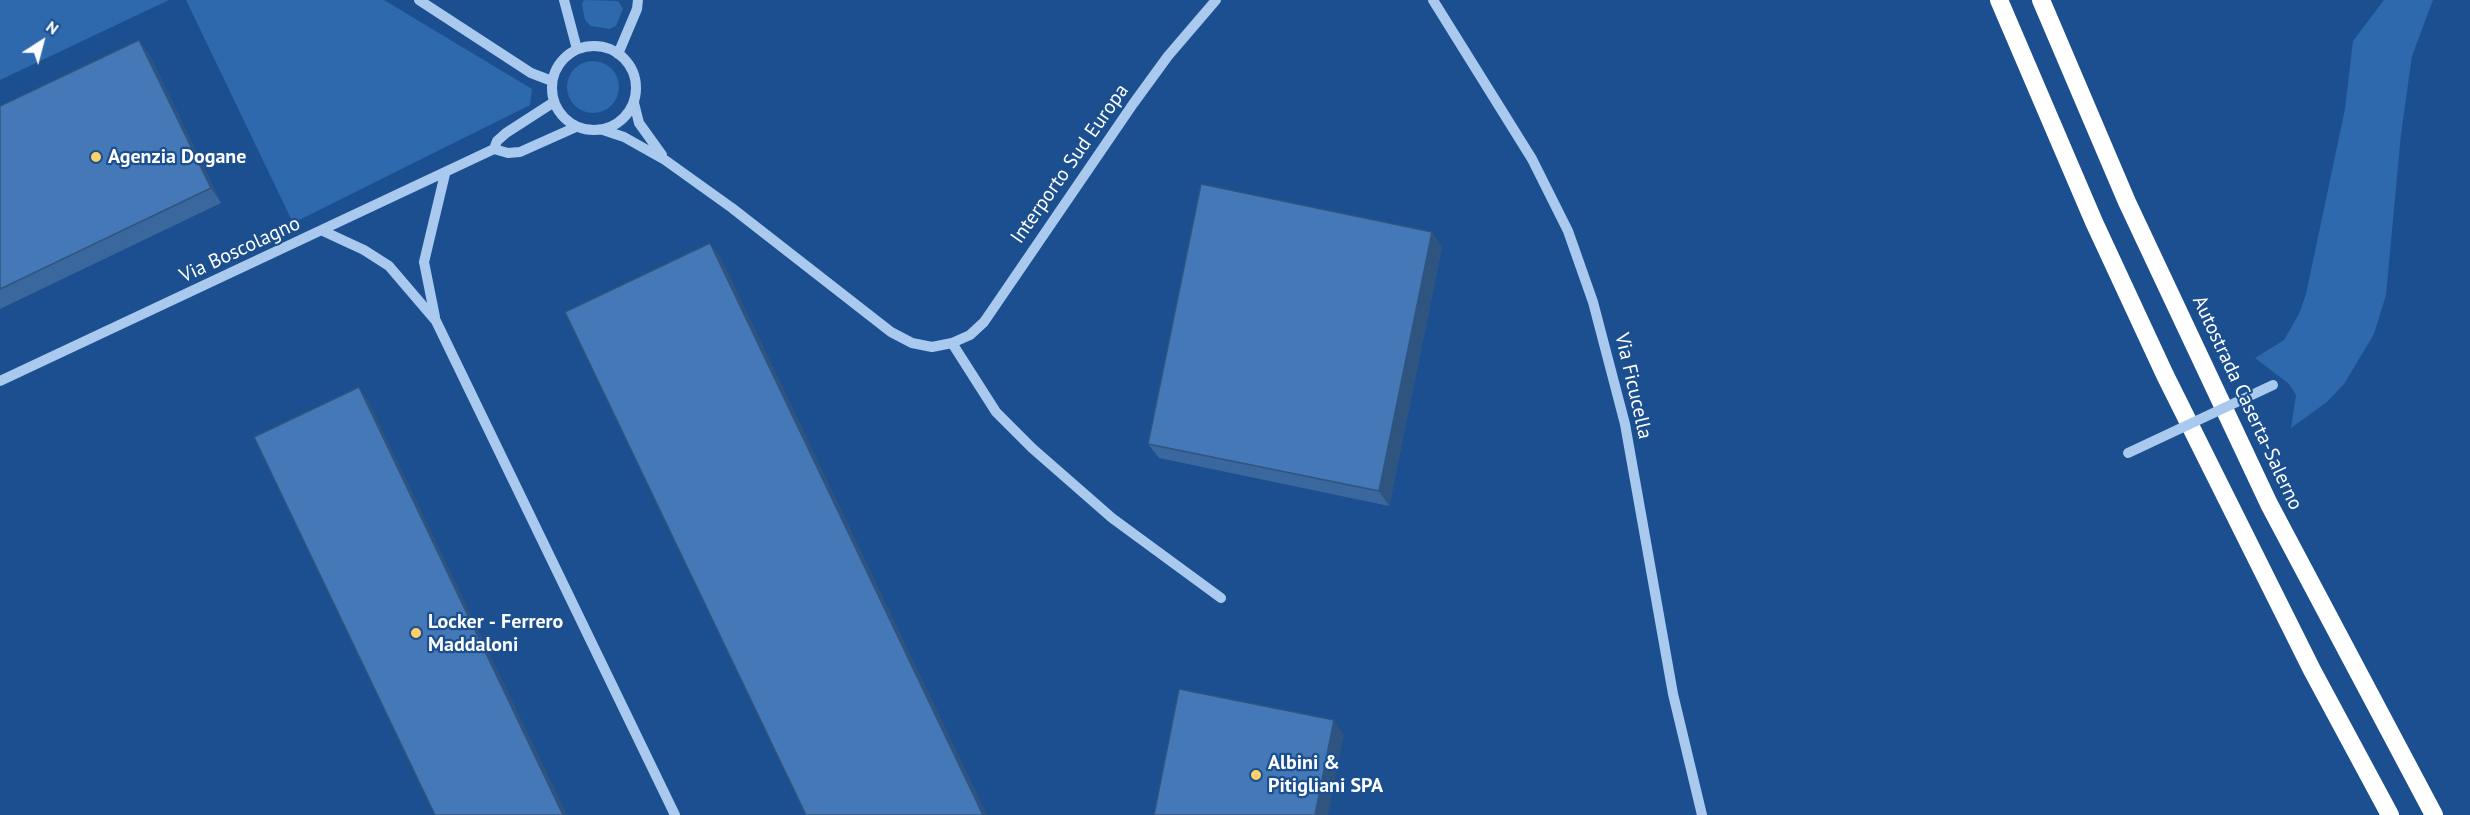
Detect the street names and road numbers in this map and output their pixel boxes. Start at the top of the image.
street label: Interporto Sud Europa [1006,80,1134,248]
street label: Via Boscolagno [176,212,304,288]
street label: Autostrada Caserta-Salerno [2187,292,2307,514]
street label: Via Ficucella [1609,331,1657,441]

